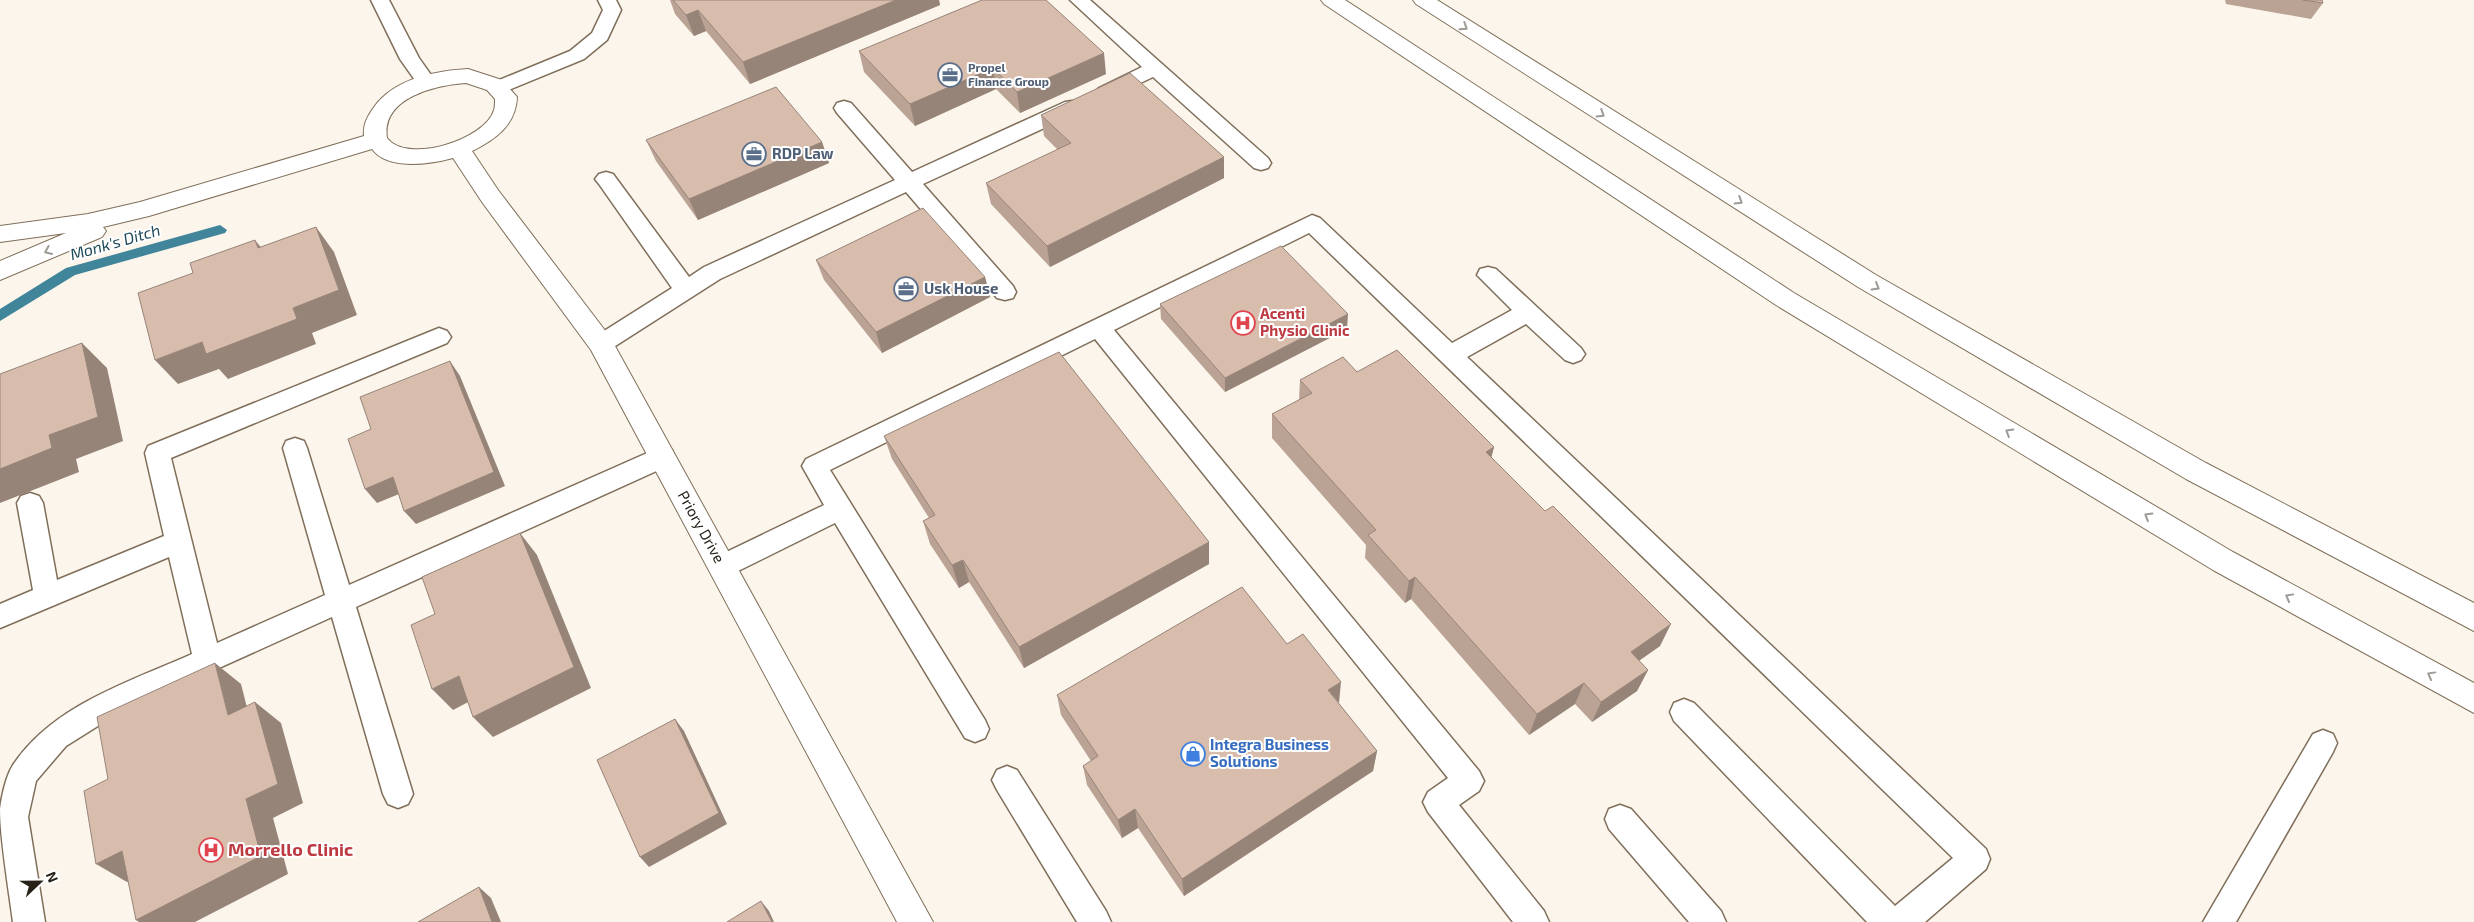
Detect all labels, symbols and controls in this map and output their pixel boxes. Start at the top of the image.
one-way arrow [1459,20,1468,30]
place label: Propel Finance Group [968,60,1049,88]
office icon: Propel Finance Group [937,62,963,88]
one-way arrow [1595,108,1605,117]
office icon: RDP Law [741,141,767,167]
place label: RDP Law [772,144,834,162]
one-way arrow [1733,194,1742,204]
water label: Monk's Ditch [67,220,162,263]
one-way arrow [44,244,53,255]
office icon: Usk House [893,276,919,302]
place label: Usk House [924,279,998,297]
one-way arrow [1871,280,1880,290]
place label: Acenti Physio Clinic [1260,304,1350,340]
hospital icon: Acenti Physio Clinic [1230,310,1256,336]
one-way arrow [2005,429,2014,439]
street label: Priory Drive [675,487,729,566]
one-way arrow [2145,512,2154,522]
one-way arrow [2285,593,2294,603]
one-way arrow [2428,671,2437,681]
place label: Integra Business Solutions [1210,735,1329,770]
shop icon: Integra Business Solutions [1180,741,1206,767]
hospital icon: Morrello Clinic [198,837,224,863]
place label: Morrello Clinic [228,838,353,860]
north arrow [15,857,65,907]
text: N [43,869,62,885]

